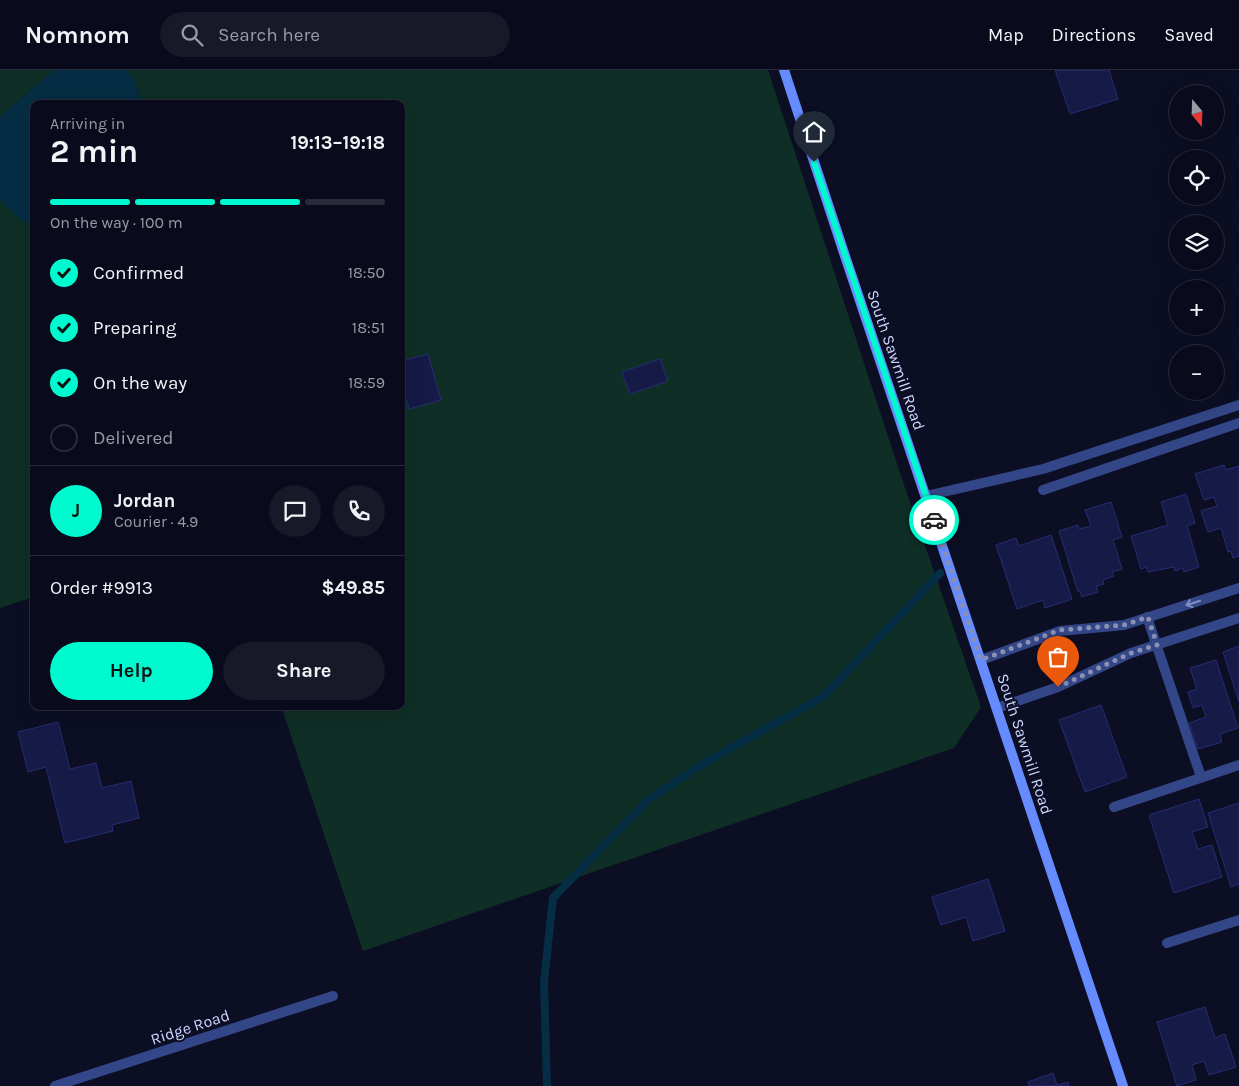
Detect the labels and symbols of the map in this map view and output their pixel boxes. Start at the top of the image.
north arrow [1169,85,1224,140]
pin [793,111,835,162]
street label: South Sawmill Road [863,287,929,433]
courier [909,495,959,545]
one-way arrow [1185,598,1201,608]
pin [1037,636,1079,687]
street label: South Sawmill Road [993,671,1057,817]
street label: Ridge Road [148,1005,232,1049]

